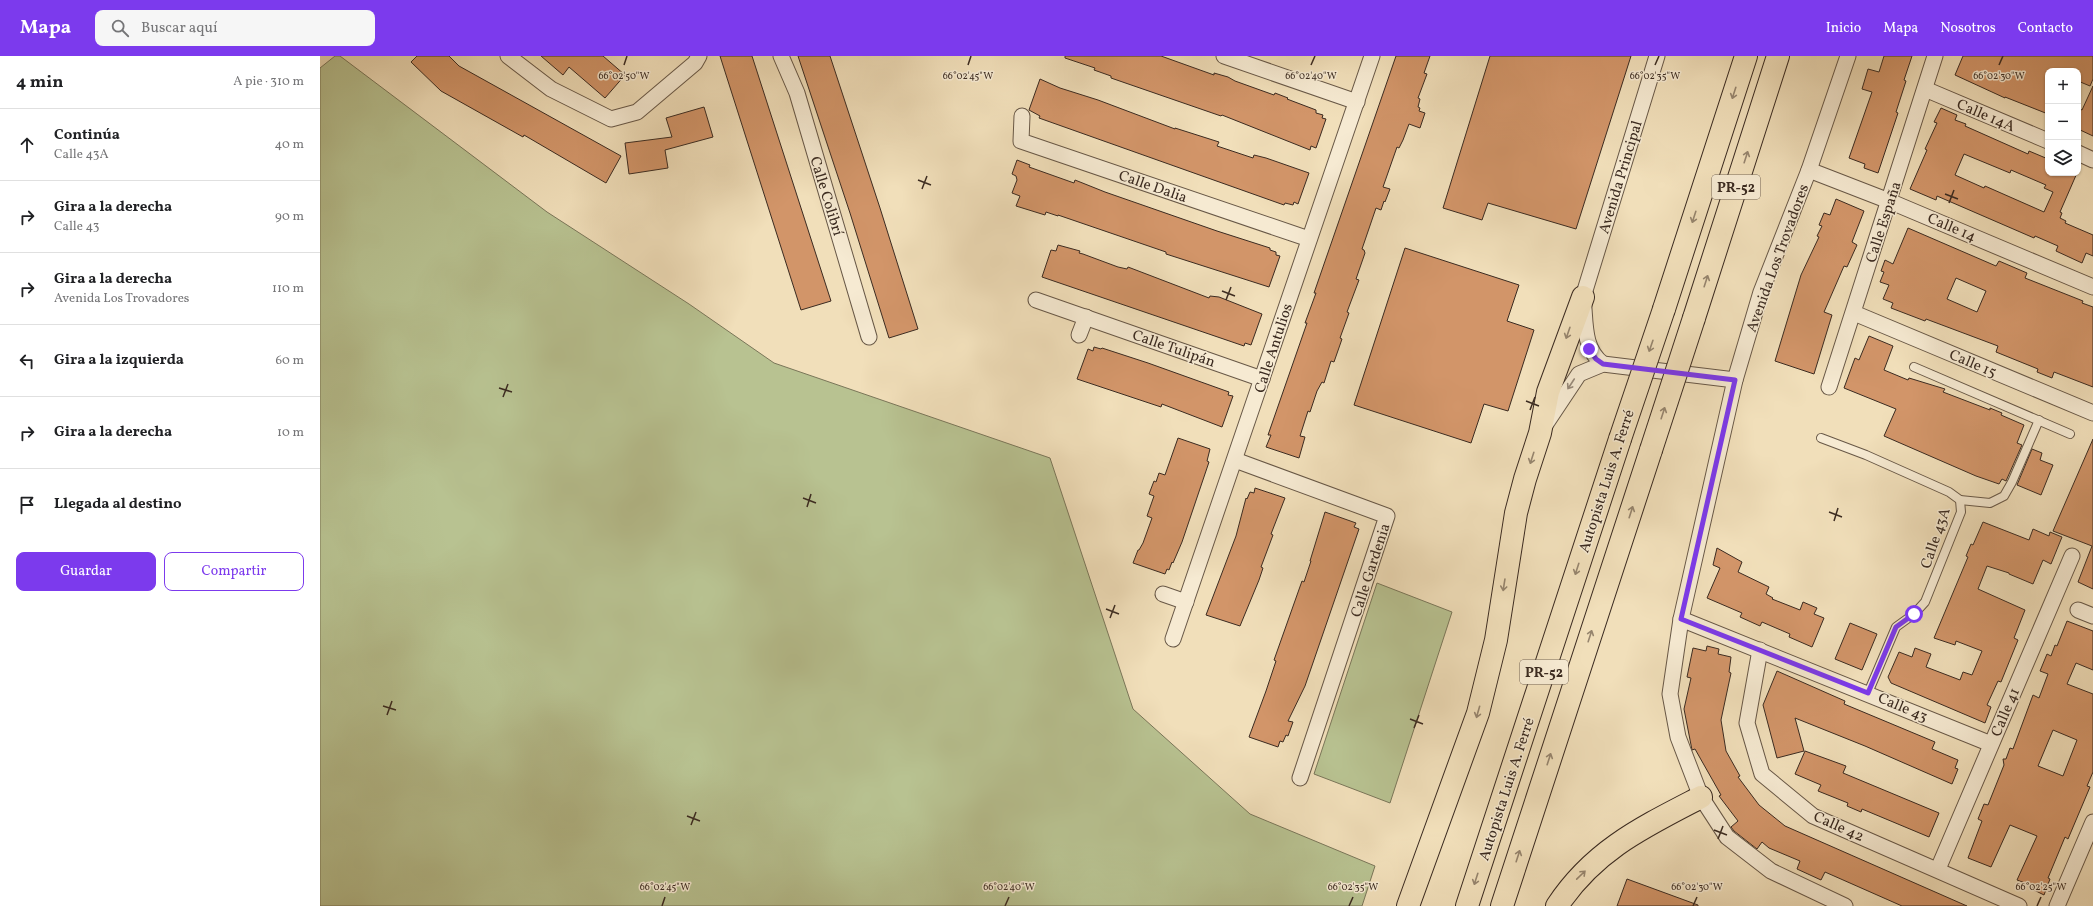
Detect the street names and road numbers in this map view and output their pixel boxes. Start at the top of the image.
street label: Calle 14A [1953,95,2018,138]
street label: Avenida Principal [1594,118,1649,237]
street label: Calle Colibrí [804,154,848,239]
street label: Calle Dalia [1115,166,1190,209]
road number: PR-52 [1712,175,1760,199]
street label: Calle España [1861,179,1907,266]
street label: Avenida Los Trovadores [1742,182,1815,336]
street label: Calle 14 [1924,209,1979,248]
street label: Calle Antulios [1250,301,1299,396]
street label: Calle Tulipán [1129,325,1218,373]
street label: Calle 15 [1946,345,1999,384]
street label: Autopista Luis A. Ferré [1574,407,1641,556]
street label: Calle 43A [1916,505,1957,572]
street label: Calle Gardenia [1346,521,1396,620]
road number: PR-52 [1520,660,1568,684]
street label: Calle 41 [1987,685,2026,740]
street label: Calle 43 [1874,688,1931,728]
street label: Autopista Luis A. Ferré [1474,715,1541,864]
street label: Calle 42 [1810,807,1867,848]

